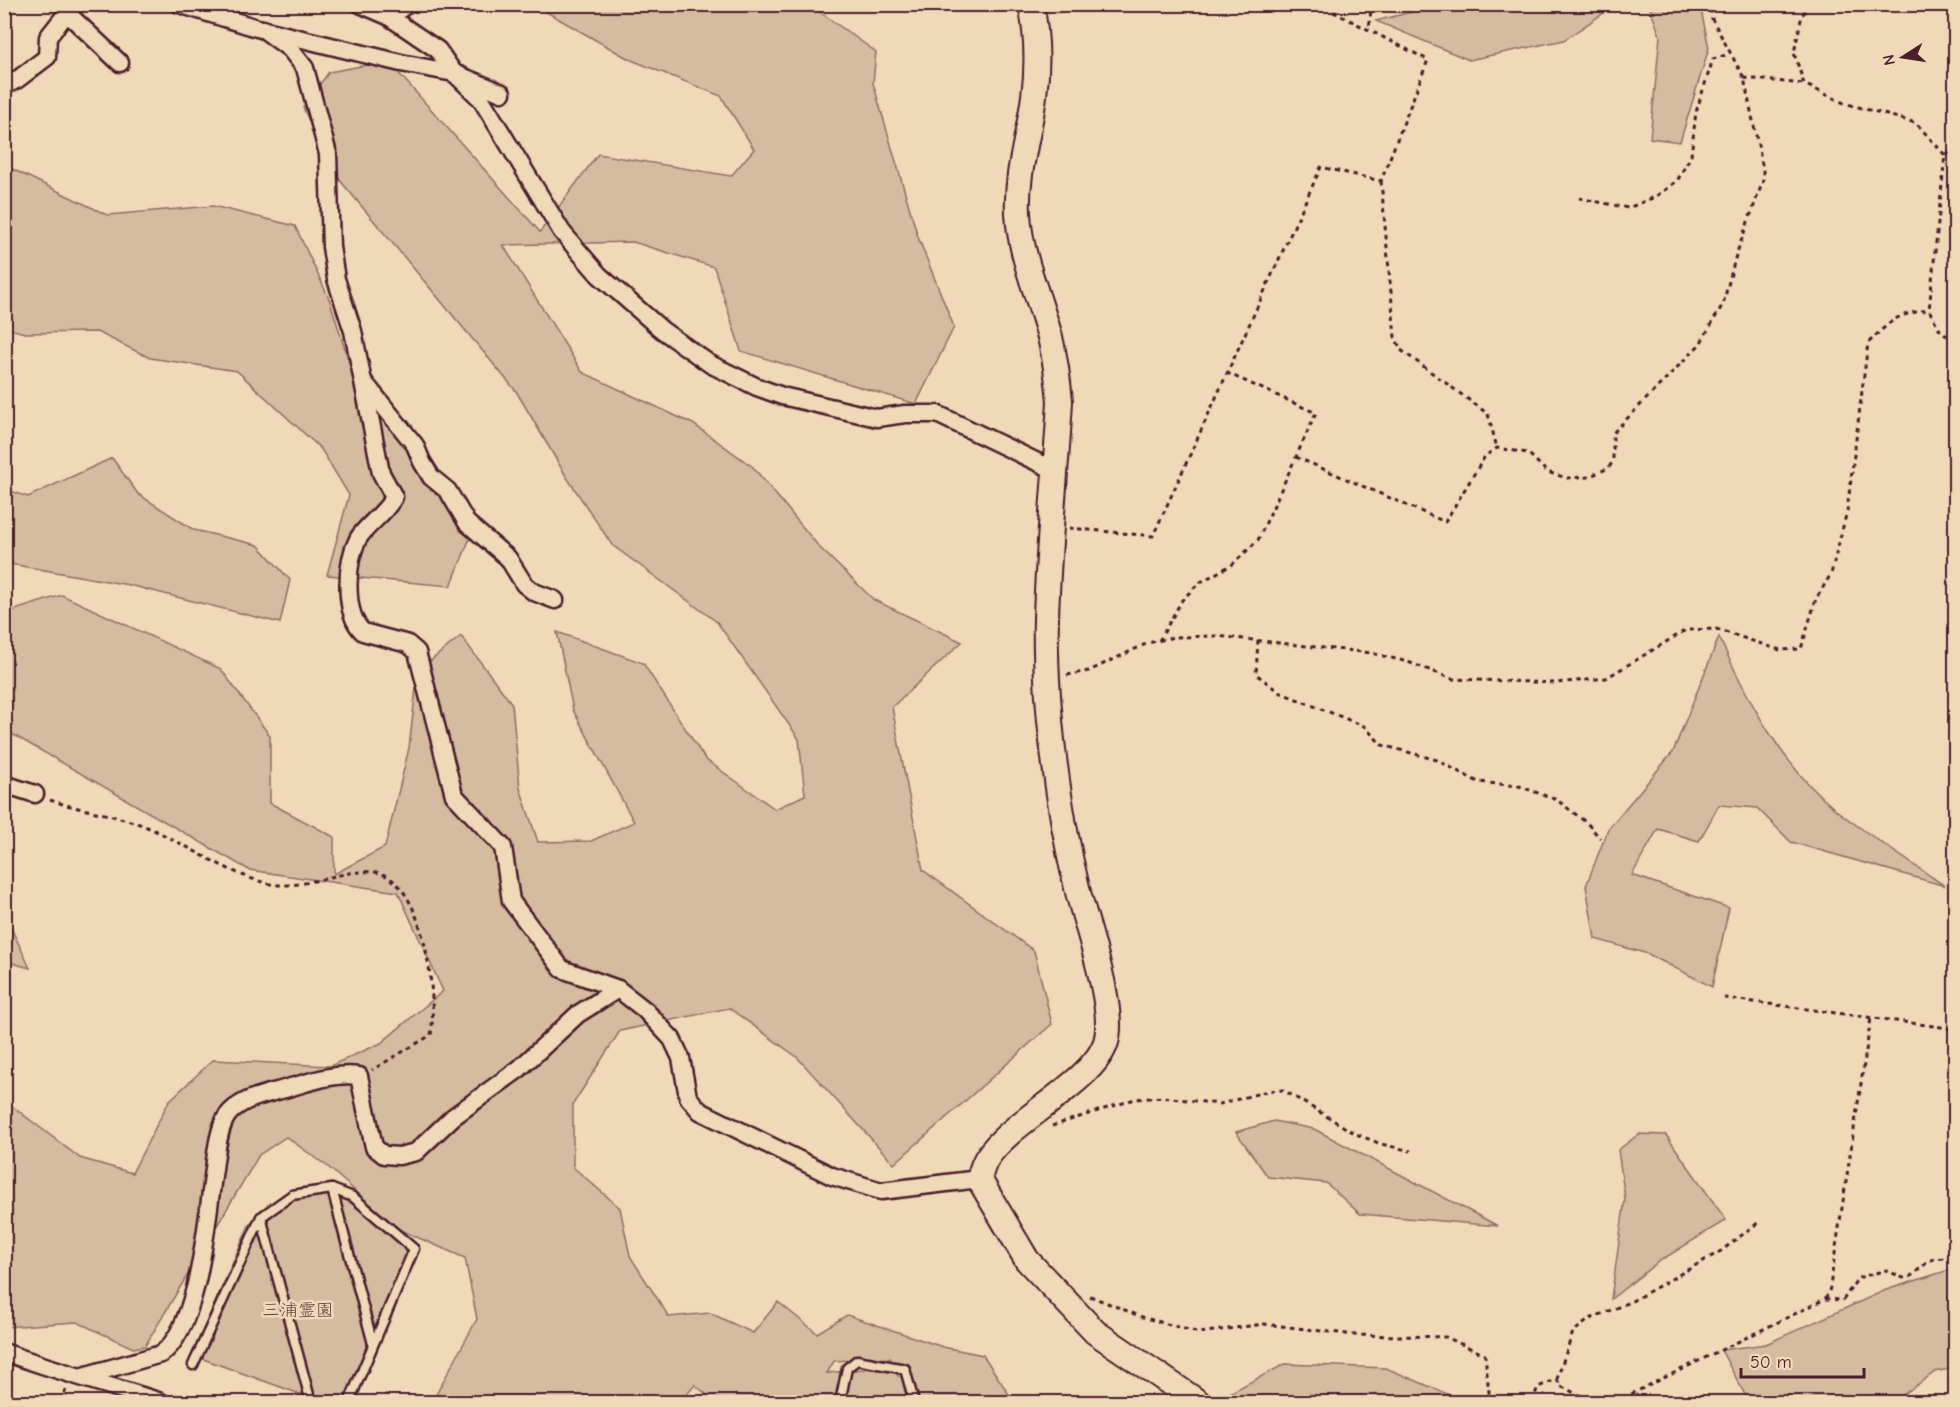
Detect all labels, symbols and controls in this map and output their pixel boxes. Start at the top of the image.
north arrow [1873,27,1933,87]
text: N [1879,53,1899,67]
park label: 三浦霊園 [262,1300,334,1321]
scale bar [1741,1341,1864,1379]
text: 50 m [1750,1352,1792,1373]

